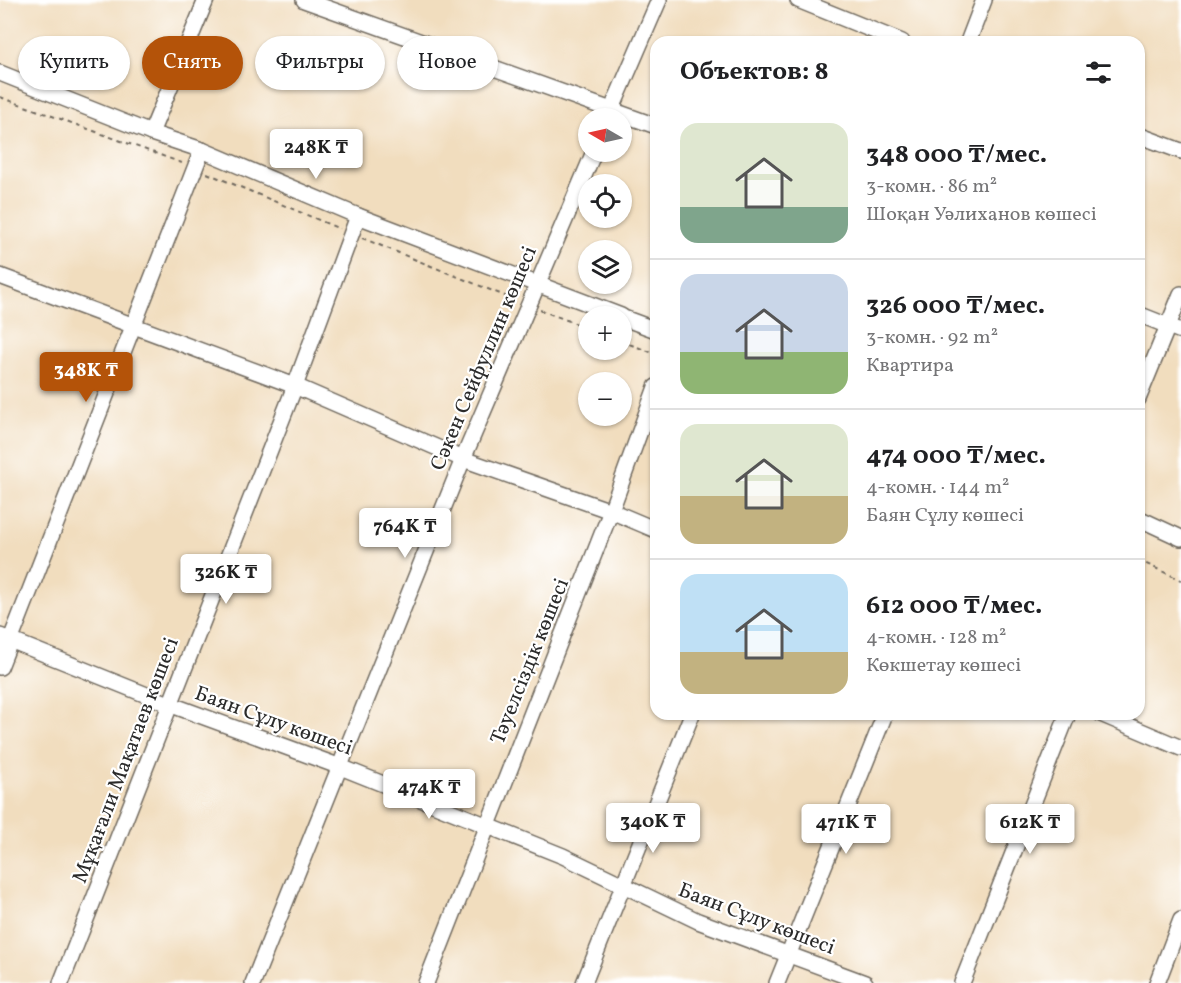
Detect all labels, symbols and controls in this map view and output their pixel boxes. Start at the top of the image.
chip: Купить [18,36,130,90]
chip: Снять [142,36,243,90]
chip: Фильтры [255,36,385,90]
chip: Новое [397,36,498,90]
text: Объектов: 8 [680,54,829,90]
icon: filters [1082,56,1115,89]
north arrow [578,108,632,162]
map controls [578,108,632,426]
pin: 248K ₸ [267,129,365,180]
text: 248K ₸ [284,134,348,162]
text: 348 000 ₸/мес. [866,137,1047,173]
icon: home [728,147,800,219]
text: 3-комн. · 86 m² [866,173,997,201]
button: locate [578,174,632,228]
text: Шоқан Уәлиханов көшесі [866,201,1097,229]
button: layers [578,240,632,294]
street label: Сәкен Сейфуллин көшесі [424,242,545,475]
text: 326 000 ₸/мес. [866,288,1045,324]
icon: home [728,298,800,370]
button: + [578,306,632,360]
text: 3-комн. · 92 m² [866,324,998,352]
pin: 348K ₸ [37,352,135,403]
text: Квартира [866,352,954,380]
text: 348K ₸ [54,357,118,385]
button: − [578,372,632,426]
text: 474 000 ₸/мес. [866,438,1046,474]
icon: home [728,448,800,520]
text: 4-комн. · 144 m² [866,474,1009,502]
text: Баян Сұлу көшесі [866,502,1024,530]
pin: 764K ₸ [356,508,454,559]
text: 764K ₸ [373,513,437,541]
pin: 326K ₸ [177,554,275,605]
text: 326K ₸ [194,559,258,587]
street label: Тәуелсіздік көшесі [484,574,577,749]
text: 612 000 ₸/мес. [866,588,1042,624]
icon: home [728,598,800,670]
text: 4-комн. · 128 m² [866,624,1007,652]
street label: Мұқағали Мақатаев көшесі [66,634,187,888]
text: Көкшетау көшесі [866,652,1021,680]
street label: Баян Сұлу көшесі [191,679,356,763]
pin: 474K ₸ [380,769,478,820]
text: 474K ₸ [397,774,461,802]
pin: 340K ₸ [604,803,702,854]
pin: 471K ₸ [797,804,895,855]
pin: 612K ₸ [981,804,1079,855]
text: 340K ₸ [620,808,686,836]
text: 471K ₸ [815,809,877,837]
text: 612K ₸ [1000,809,1061,837]
street label: Баян Сұлу көшесі [674,876,839,963]

